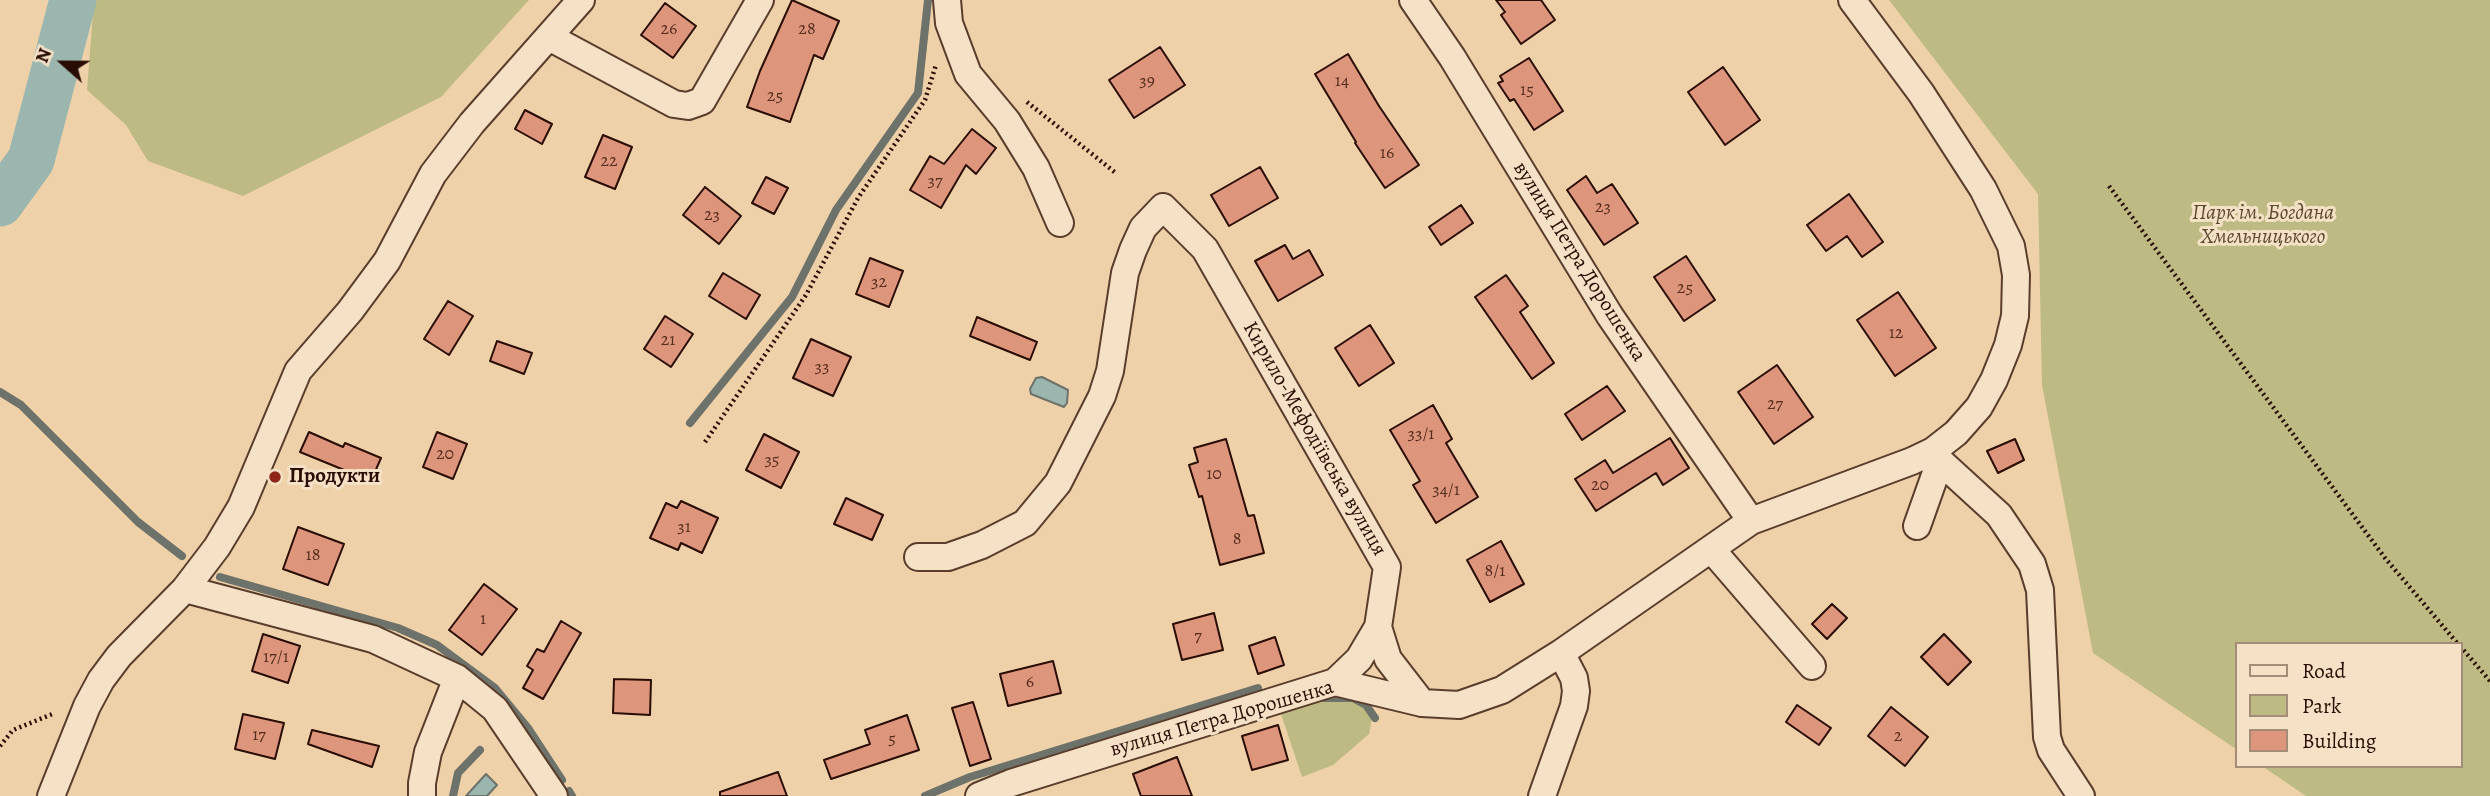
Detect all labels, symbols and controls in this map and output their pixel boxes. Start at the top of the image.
house number: 26 [661,19,677,41]
house number: 28 [798,19,816,41]
north arrow [28,28,98,98]
text: N [29,44,58,67]
house number: 39 [1139,71,1155,93]
house number: 14 [1335,71,1349,93]
house number: 15 [1520,80,1534,102]
house number: 25 [767,86,783,108]
house number: 16 [1380,143,1394,165]
house number: 22 [600,151,618,173]
street label: вулиця Петра Дорошенка [1507,157,1651,367]
house number: 37 [927,171,943,193]
house number: 23 [1595,197,1611,219]
park label: Парк ім. Богдана Хмельницького [2192,201,2334,251]
house number: 23 [704,205,720,227]
house number: 32 [871,272,887,294]
house number: 25 [1677,278,1693,300]
street label: Кирило-Мефодіївська вулиця [1236,317,1392,561]
house number: 12 [1889,323,1903,345]
house number: 21 [661,330,675,352]
house number: 33 [815,357,829,379]
house number: 27 [1767,394,1783,416]
house number: 33/1 [1407,424,1435,446]
house number: 20 [436,444,454,466]
house number: 35 [764,450,780,472]
place label: Продукти [289,464,380,490]
house number: 10 [1206,464,1222,486]
marker: Продукти [267,469,283,485]
house number: 20 [1591,475,1609,497]
house number: 34/1 [1432,480,1460,502]
house number: 31 [677,517,691,539]
house number: 8 [1233,529,1241,551]
house number: 18 [306,545,320,567]
house number: 8/1 [1485,561,1505,583]
house number: 1 [480,609,486,631]
house number: 7 [1194,626,1202,648]
legend [2234,642,2462,768]
house number: 17/1 [263,647,289,669]
text: Road [2302,657,2346,685]
house number: 6 [1026,672,1034,694]
street label: вулиця Петра Дорошенка [1107,675,1337,763]
text: Park [2302,692,2341,720]
house number: 17 [252,725,266,747]
house number: 2 [1894,726,1902,748]
text: Building [2302,727,2376,755]
house number: 5 [888,729,896,751]

